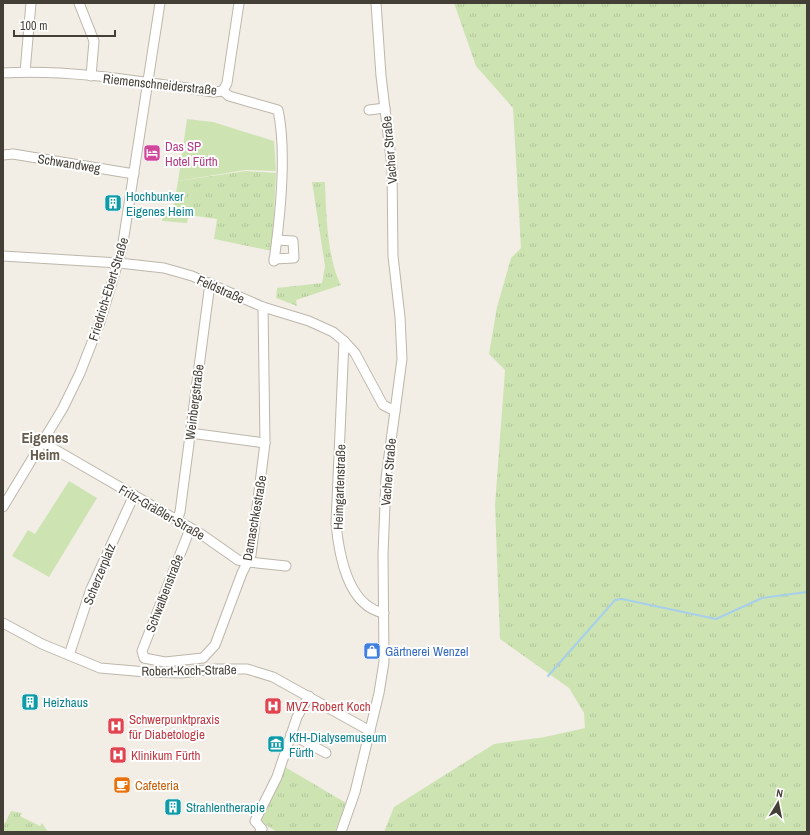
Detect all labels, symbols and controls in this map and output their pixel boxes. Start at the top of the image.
scale bar [14,12,115,38]
text: 100 m [20,18,47,34]
street label: Riemenschneiderstraße [102,70,218,99]
street label: Vacher Straße [378,115,401,185]
place label: Das SP Hotel Fürth [165,138,218,170]
hotel icon: Das SP Hotel Fürth [142,143,162,163]
street label: Schwandweg [36,150,102,177]
place label: Hochbunker Eigenes Heim [126,188,194,220]
building icon: Hochbunker Eigenes Heim [103,193,123,213]
street label: Friedrich-Ebert-Straße [85,235,132,343]
street label: Feldstraße [194,271,247,308]
street label: Weinbergstraße [181,363,208,441]
district label: Eigenes Heim [21,427,69,465]
street label: Vacher Straße [377,437,400,507]
street label: Heimgartenstraße [330,444,349,530]
street label: Damaschkestraße [239,474,270,562]
street label: Fritz-Gräßler-Straße [116,481,208,544]
street label: Scherzerplatz [79,541,120,608]
street label: Schwalbenstraße [142,552,187,635]
shop icon: Gärtnerei Wenzel [362,641,382,661]
place label: Gärtnerei Wenzel [385,643,468,660]
street label: Robert-Koch-Straße [141,661,237,680]
building icon: Heizhaus [20,692,40,712]
place label: Heizhaus [43,694,88,711]
hospital icon: MVZ Robert Koch [263,696,283,716]
place label: MVZ Robert Koch [286,698,371,715]
place label: Schwerpunktpraxis für Diabetologie [129,711,220,743]
hospital icon: Schwerpunktpraxis für Diabetologie [106,716,126,736]
place label: KfH-Dialysemuseum Fürth [289,729,387,761]
museum icon: KfH-Dialysemuseum Fürth [266,734,286,754]
hospital icon: Klinikum Fürth [108,745,128,765]
place label: Klinikum Fürth [131,747,200,764]
cafe icon: Cafeteria [112,775,132,795]
place label: Cafeteria [135,777,179,794]
north arrow [758,783,798,823]
text: N [775,786,784,801]
building icon: Strahlentherapie [163,797,183,817]
place label: Strahlentherapie [186,799,265,816]

